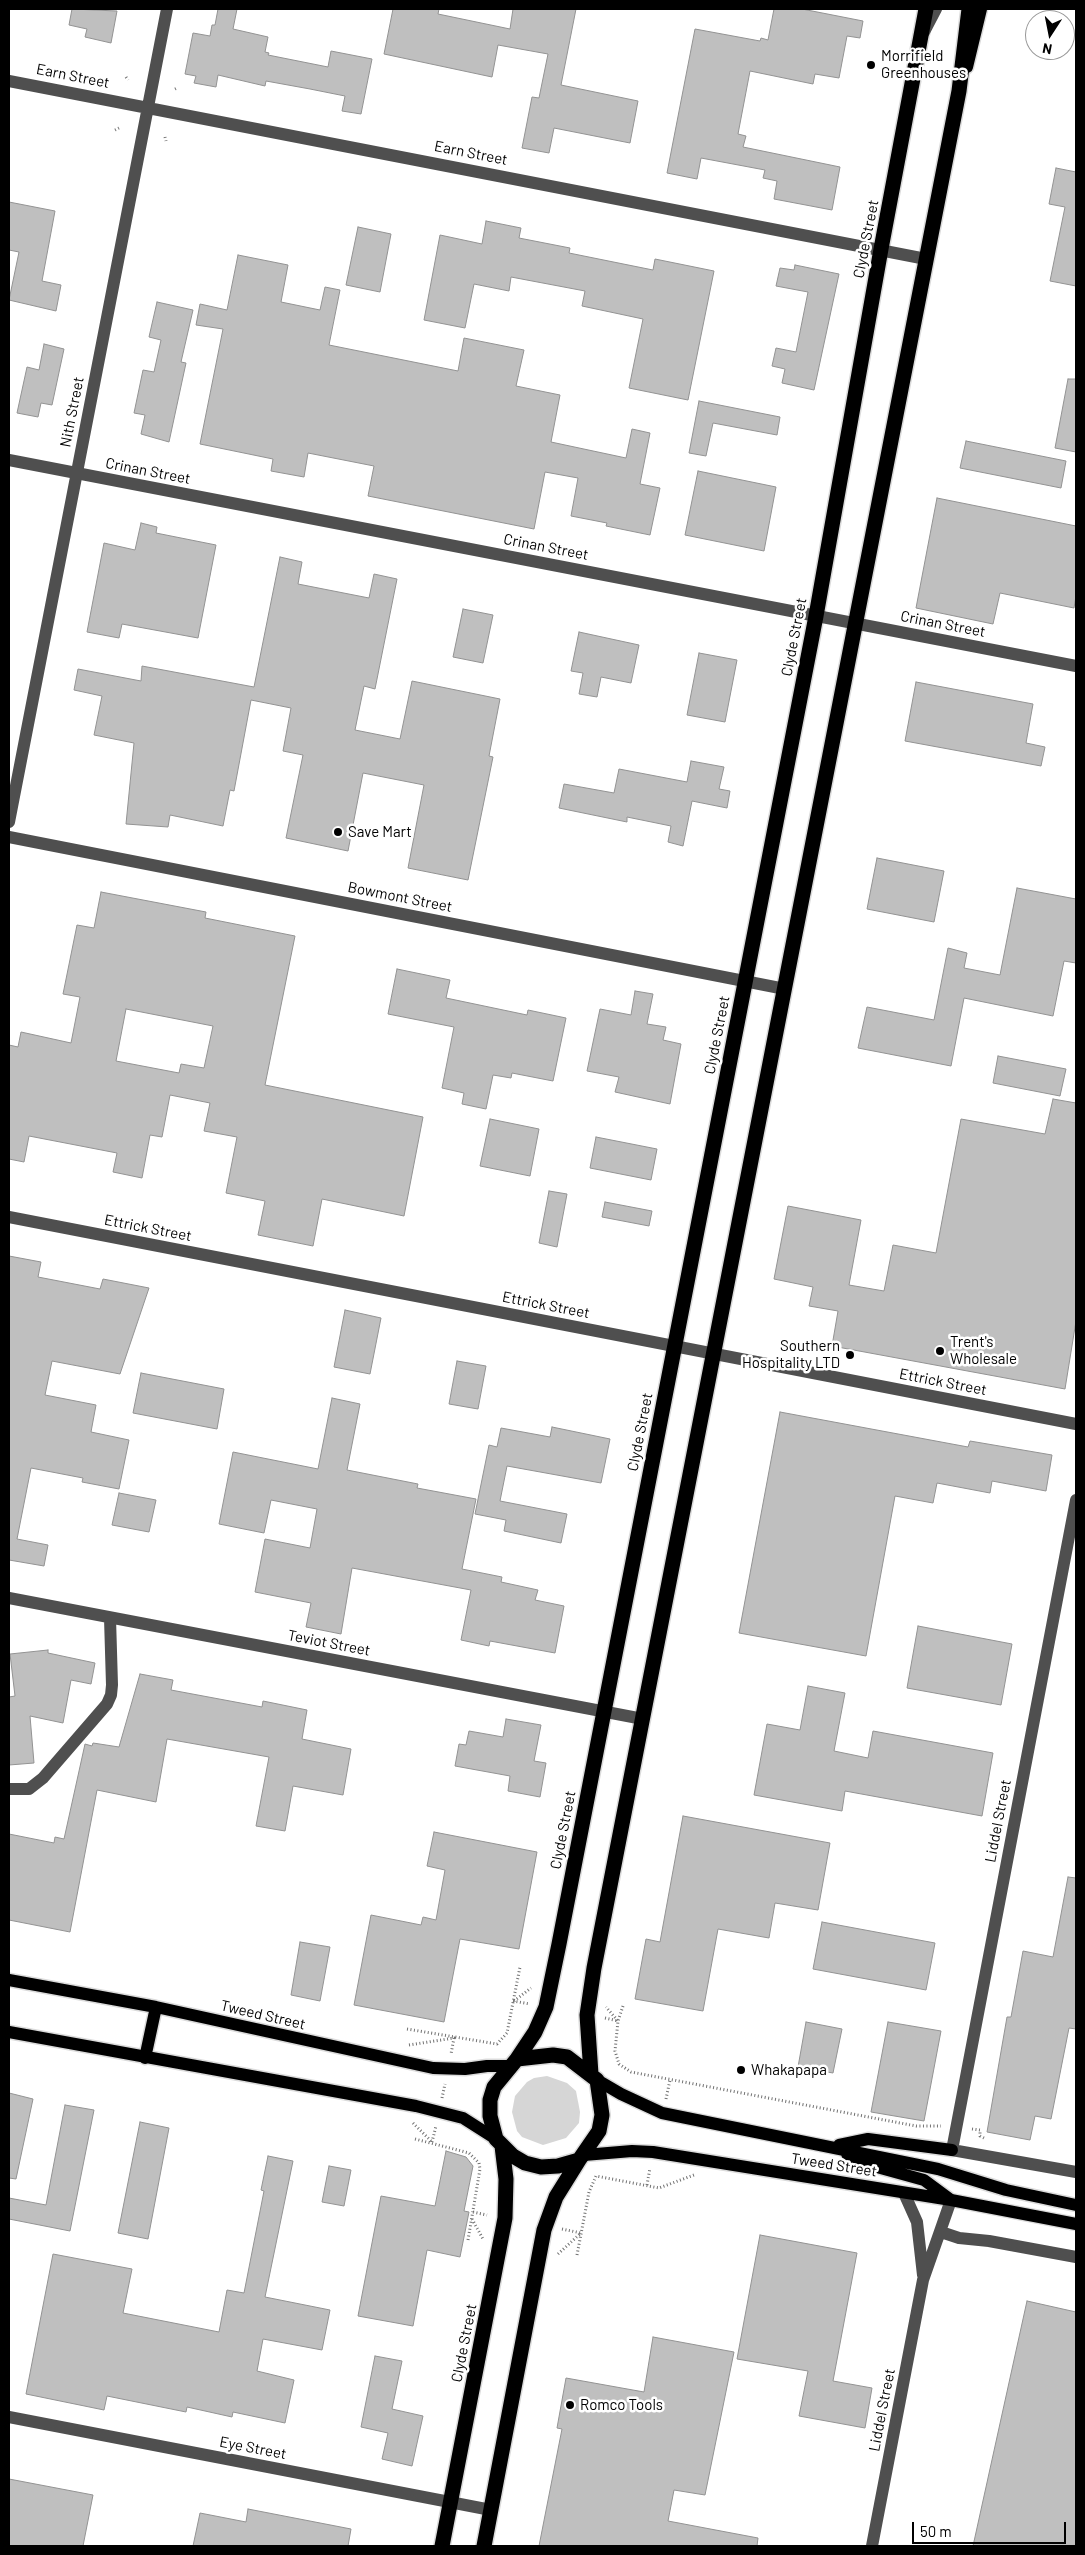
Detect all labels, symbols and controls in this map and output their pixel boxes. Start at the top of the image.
north arrow [1025,10,1075,60]
text: N [1041,40,1053,58]
place label: Morrifield Greenhouses [881,47,966,82]
marker: Morrifield Greenhouses [865,59,877,71]
street label: Earn Street [35,60,111,92]
street label: Earn Street [433,137,509,169]
street label: Clyde Street [850,198,882,280]
street label: Nith Street [56,375,88,449]
street label: Crinan Street [104,454,192,488]
street label: Crinan Street [502,530,590,564]
street label: Clyde Street [778,596,810,678]
street label: Crinan Street [899,607,987,641]
place label: Save Mart [348,823,412,841]
marker: Save Mart [332,826,344,838]
street label: Bowmont Street [346,878,454,916]
street label: Clyde Street [701,994,733,1076]
street label: Ettrick Street [103,1211,193,1245]
street label: Ettrick Street [501,1288,591,1322]
place label: Trent's Wholesale [950,1333,1017,1368]
place label: Southern Hospitality LTD [742,1337,840,1372]
marker: Trent's Wholesale [934,1345,946,1357]
marker: Southern Hospitality LTD [844,1349,856,1361]
street label: Ettrick Street [898,1365,988,1399]
street label: Clyde Street [624,1391,656,1473]
street label: Teviot Street [286,1626,372,1660]
street label: Liddel Street [981,1778,1015,1864]
street label: Clyde Street [547,1789,579,1871]
street label: Tweed Street [219,1996,307,2034]
place label: Whakapapa [751,2061,827,2079]
marker: Whakapapa [735,2064,747,2076]
street label: Tweed Street [790,2149,878,2181]
street label: Clyde Street [448,2302,480,2384]
street label: Liddel Street [865,2367,899,2453]
place label: Romco Tools [580,2396,663,2414]
marker: Romco Tools [564,2399,576,2411]
street label: Eye Street [218,2433,288,2463]
scale bar [915,2512,1069,2544]
text: 50 m [920,2522,952,2540]

